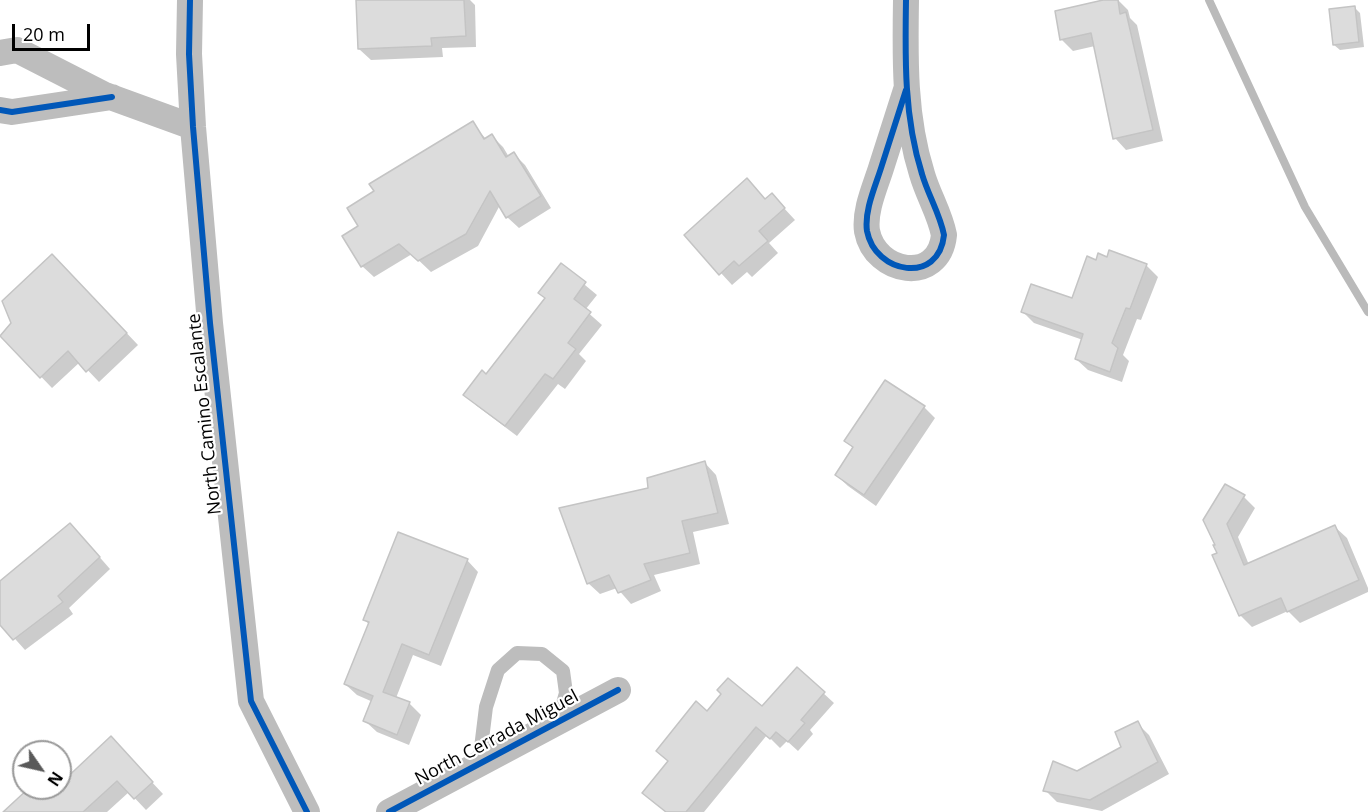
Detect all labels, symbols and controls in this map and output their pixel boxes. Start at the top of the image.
scale bar [15,12,93,50]
text: 20 m [23,22,65,46]
street label: North Camino Escalante [184,312,226,516]
street label: North Cerrada Miguel [412,686,582,790]
north arrow [12,740,72,800]
text: N [43,767,68,790]

